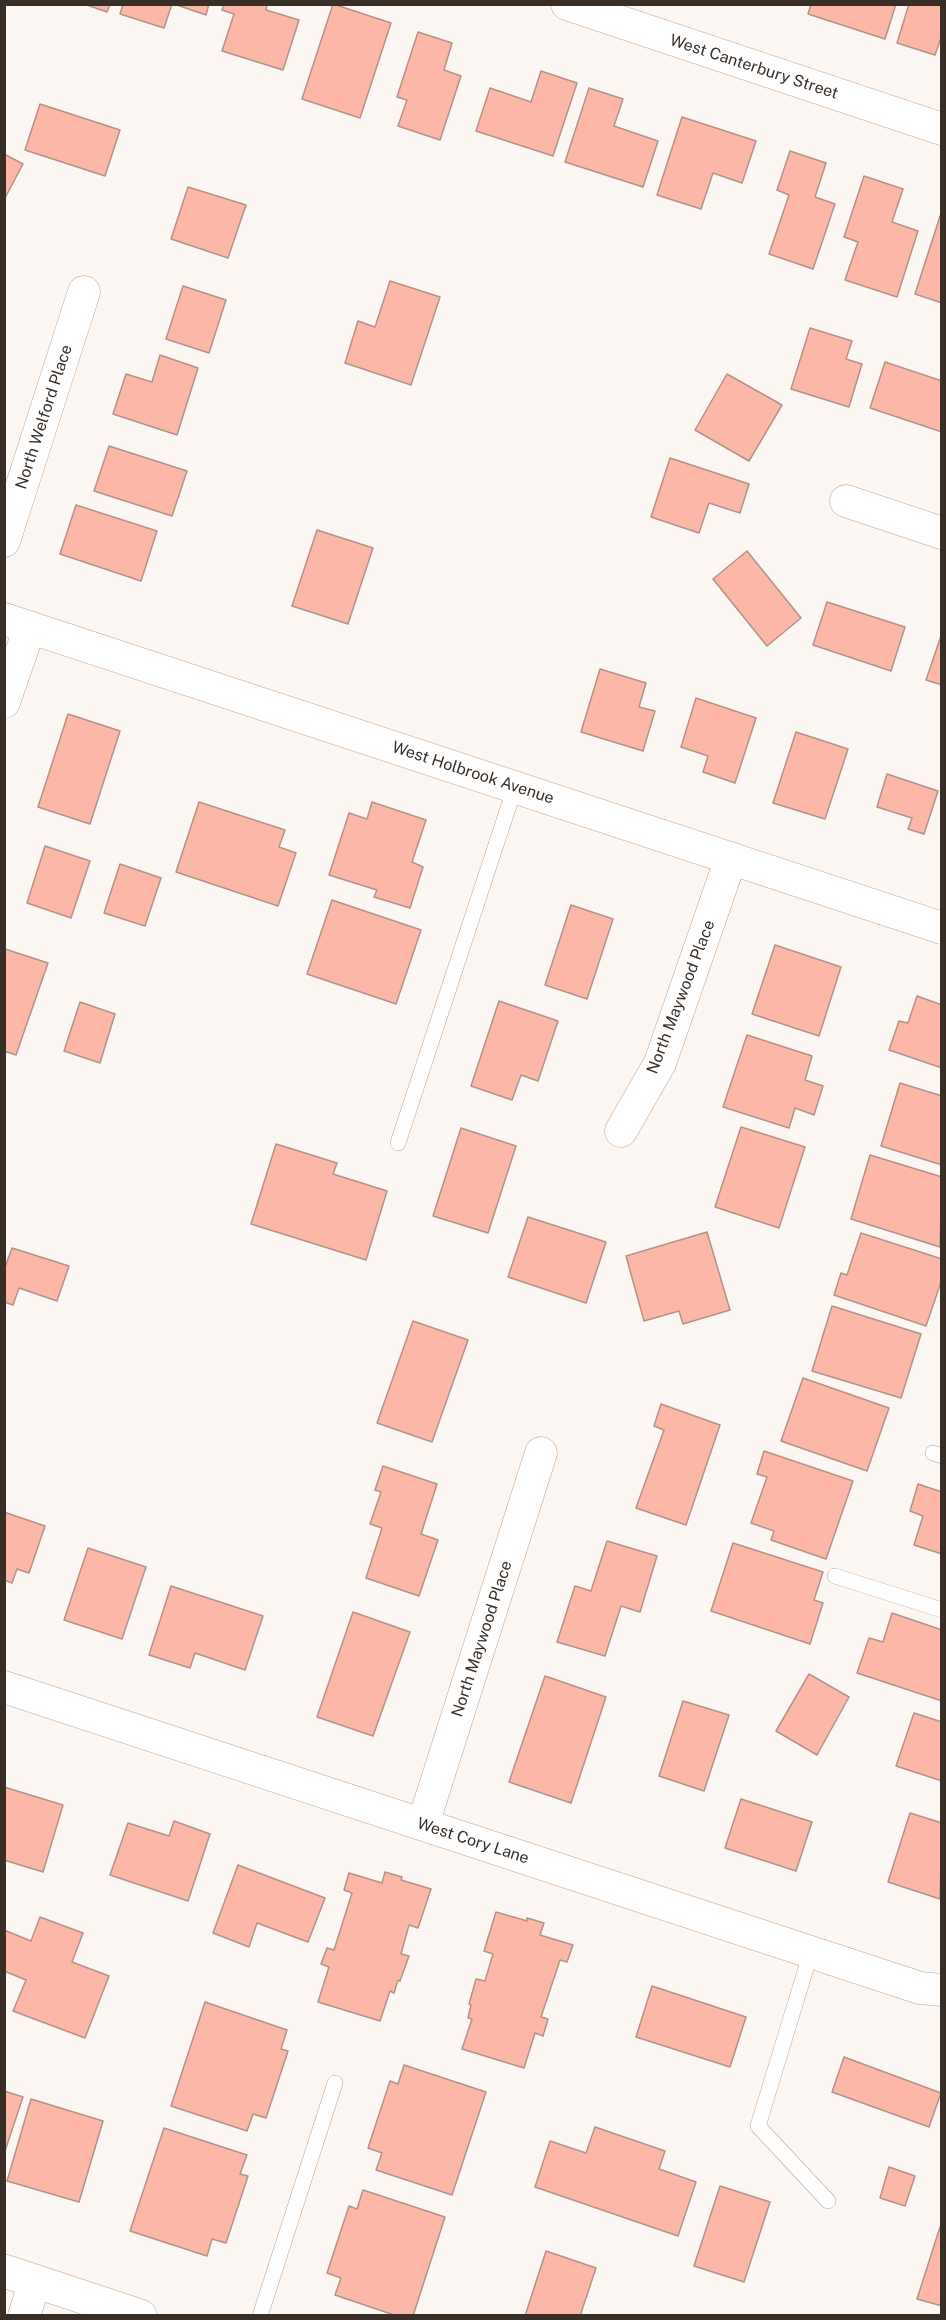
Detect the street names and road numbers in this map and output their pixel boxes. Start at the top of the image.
street label: West Canterbury Street [667,31,841,103]
street label: North Welford Place [12,342,76,492]
street label: West Holbrook Avenue [390,738,556,808]
street label: North Maywood Place [643,917,719,1077]
street label: North Maywood Place [448,1558,516,1720]
street label: West Cory Lane [415,1814,531,1868]

